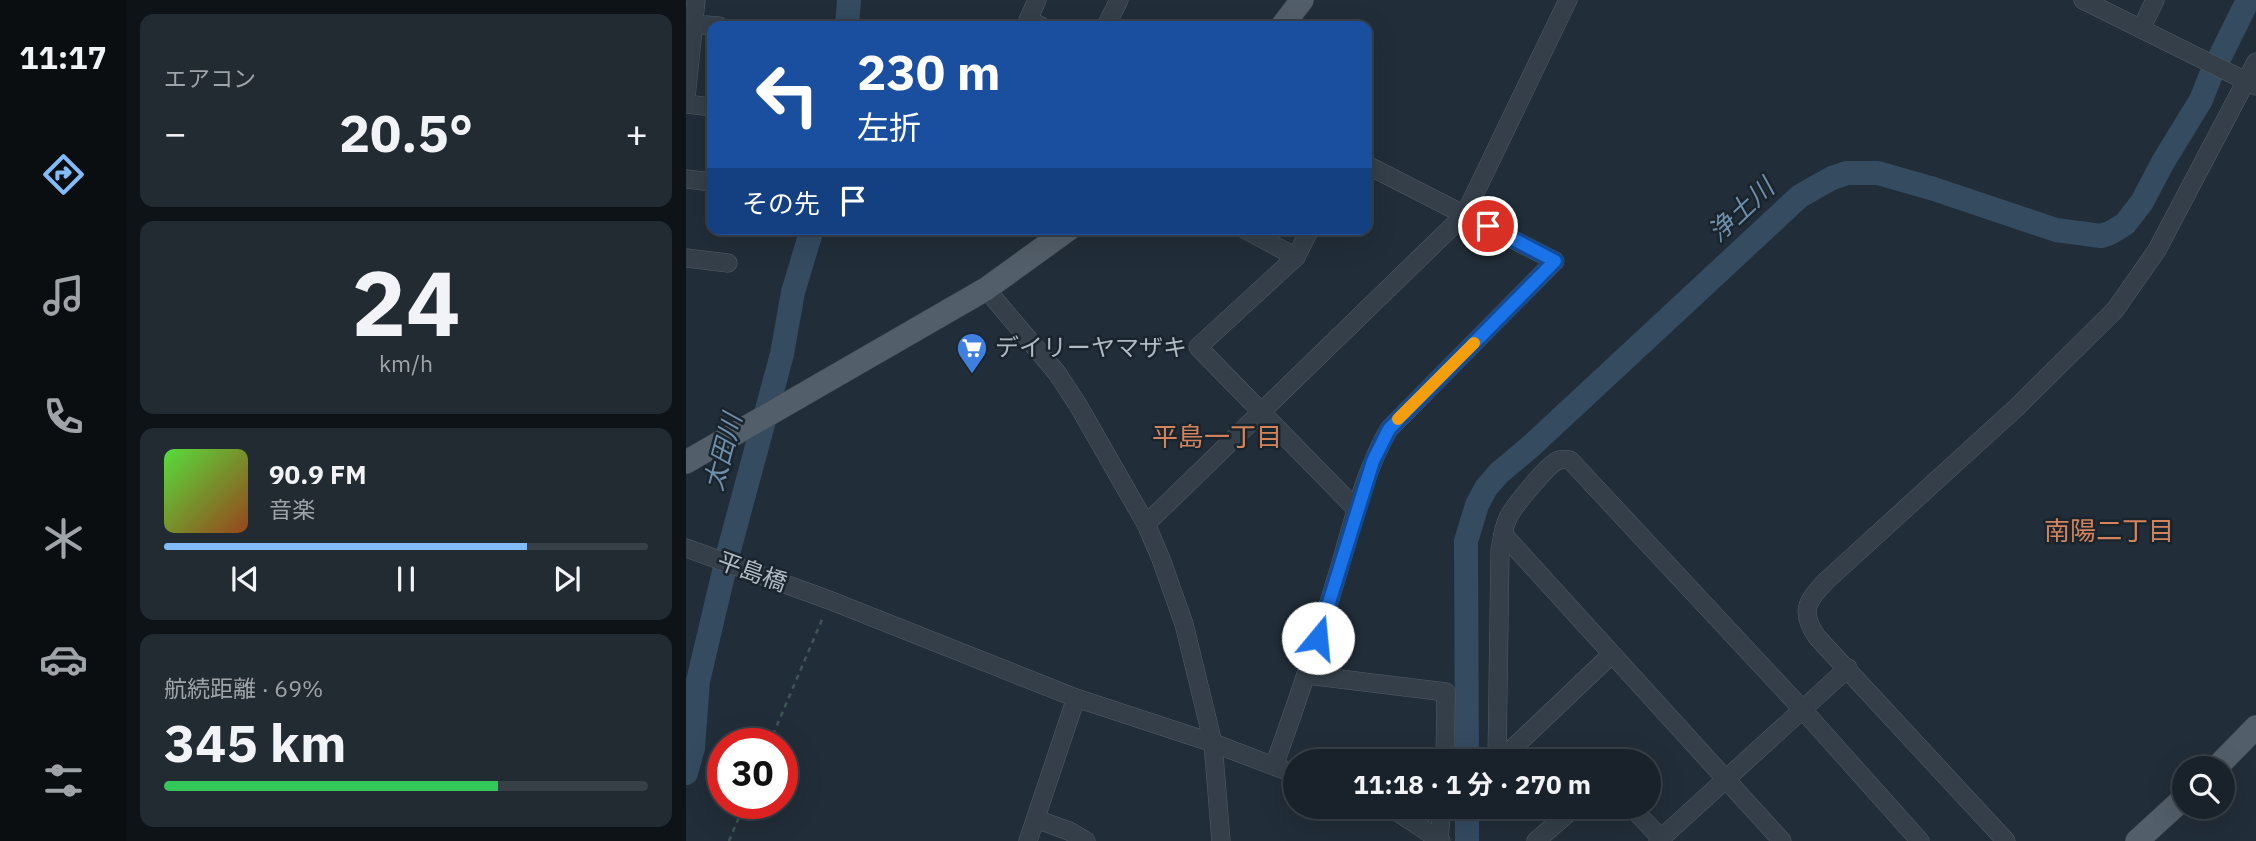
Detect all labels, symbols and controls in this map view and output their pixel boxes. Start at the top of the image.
text: 11:17 [19,36,107,78]
text: 230 m [857,40,1001,103]
icon: left [742,49,833,140]
text: エアコン [164,63,256,93]
text: 20.5° [339,99,473,166]
text: 左折 [857,106,921,148]
text: − [164,108,187,157]
text: + [625,108,648,157]
icon: directions [39,150,88,199]
water label: 浄土川 [1700,168,1783,248]
icon: arrive [834,182,872,220]
text: その先 [742,186,820,220]
pin [1458,196,1518,256]
icon: arrive [1469,207,1507,245]
text: 24 [351,243,461,361]
icon: music [39,271,88,320]
supermarket icon: デイリーヤマザキ [955,331,989,375]
place label: デイリーヤマザキ [995,331,1187,363]
text: km/h [379,348,433,378]
icon: phone [39,392,88,441]
water label: 太田川 [696,407,749,494]
district label: 平島一丁目 [1152,419,1282,453]
text: 90.9 FM [269,457,367,491]
text: 音楽 [269,494,315,524]
district label: 南陽二丁目 [2044,513,2174,547]
icon: climate [39,514,88,563]
street label: 平島橋 [713,544,792,598]
icon: previous [226,560,264,598]
icon: pause [387,560,425,598]
icon: next [548,560,586,598]
position arrow [1281,601,1355,675]
icon: car [39,635,88,684]
text: 航続距離 · 69% [164,673,323,703]
text: 345 km [164,709,346,776]
speed limit sign: 30 [707,728,798,819]
icon: filters [39,756,88,805]
map controls [2172,756,2235,819]
button: search [2172,756,2235,819]
text: 11:18 · 1 分 · 270 m [1353,767,1591,801]

